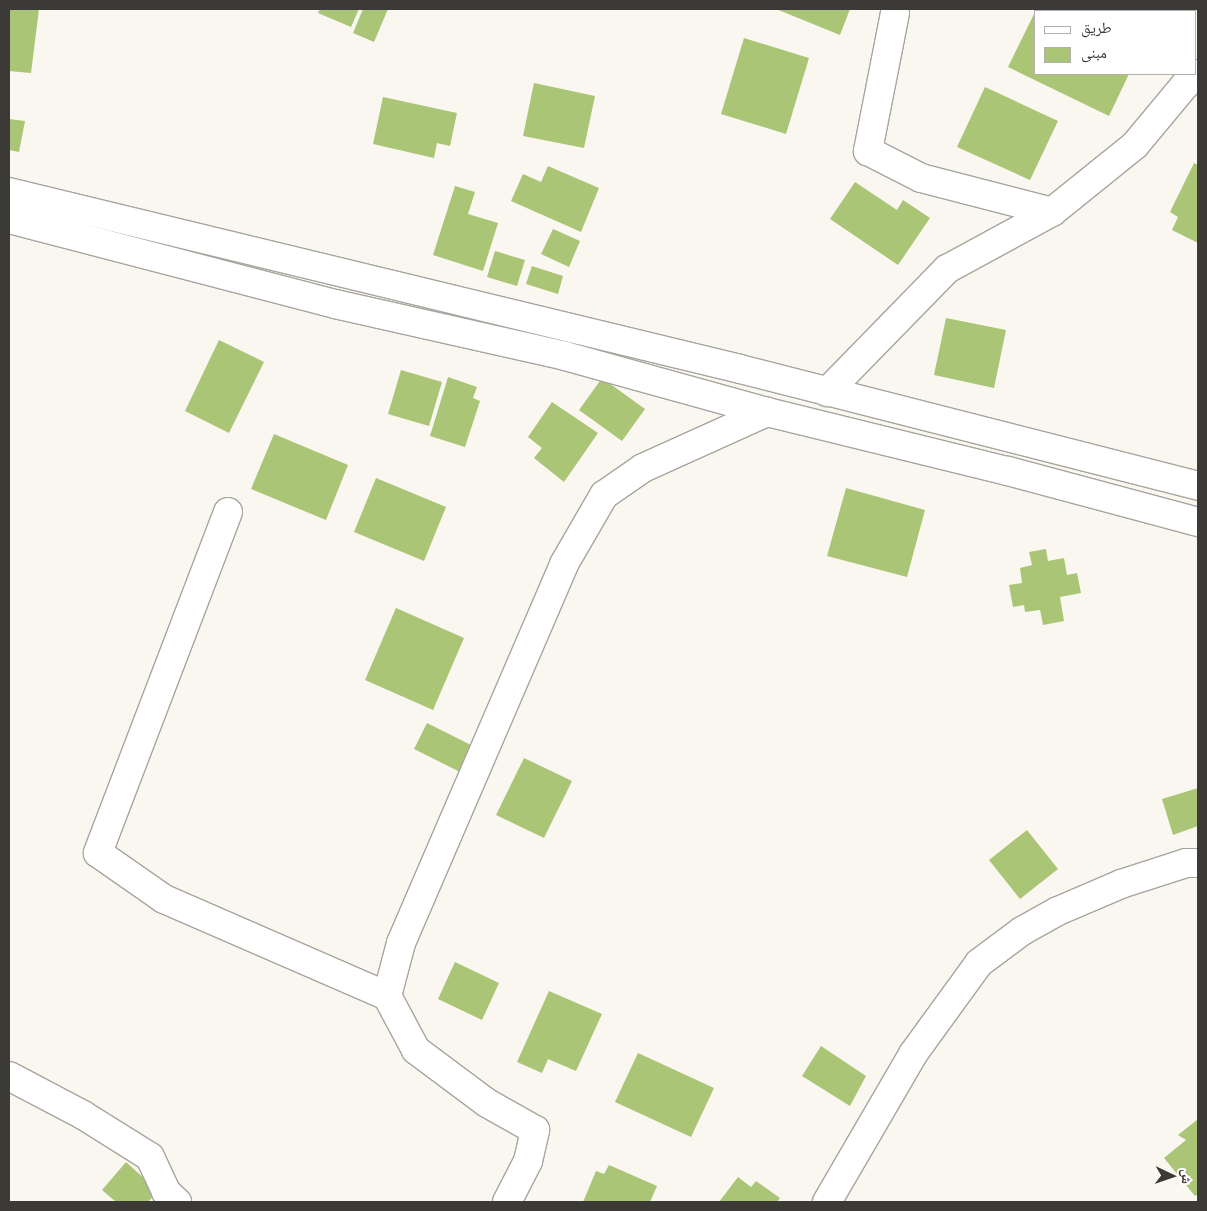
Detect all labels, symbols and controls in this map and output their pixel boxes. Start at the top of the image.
legend [1034,10,1197,75]
text: طريق [1081,16,1112,39]
text: مبنى [1081,41,1107,64]
north arrow [1147,1151,1197,1201]
text: ش [1177,1169,1198,1185]

